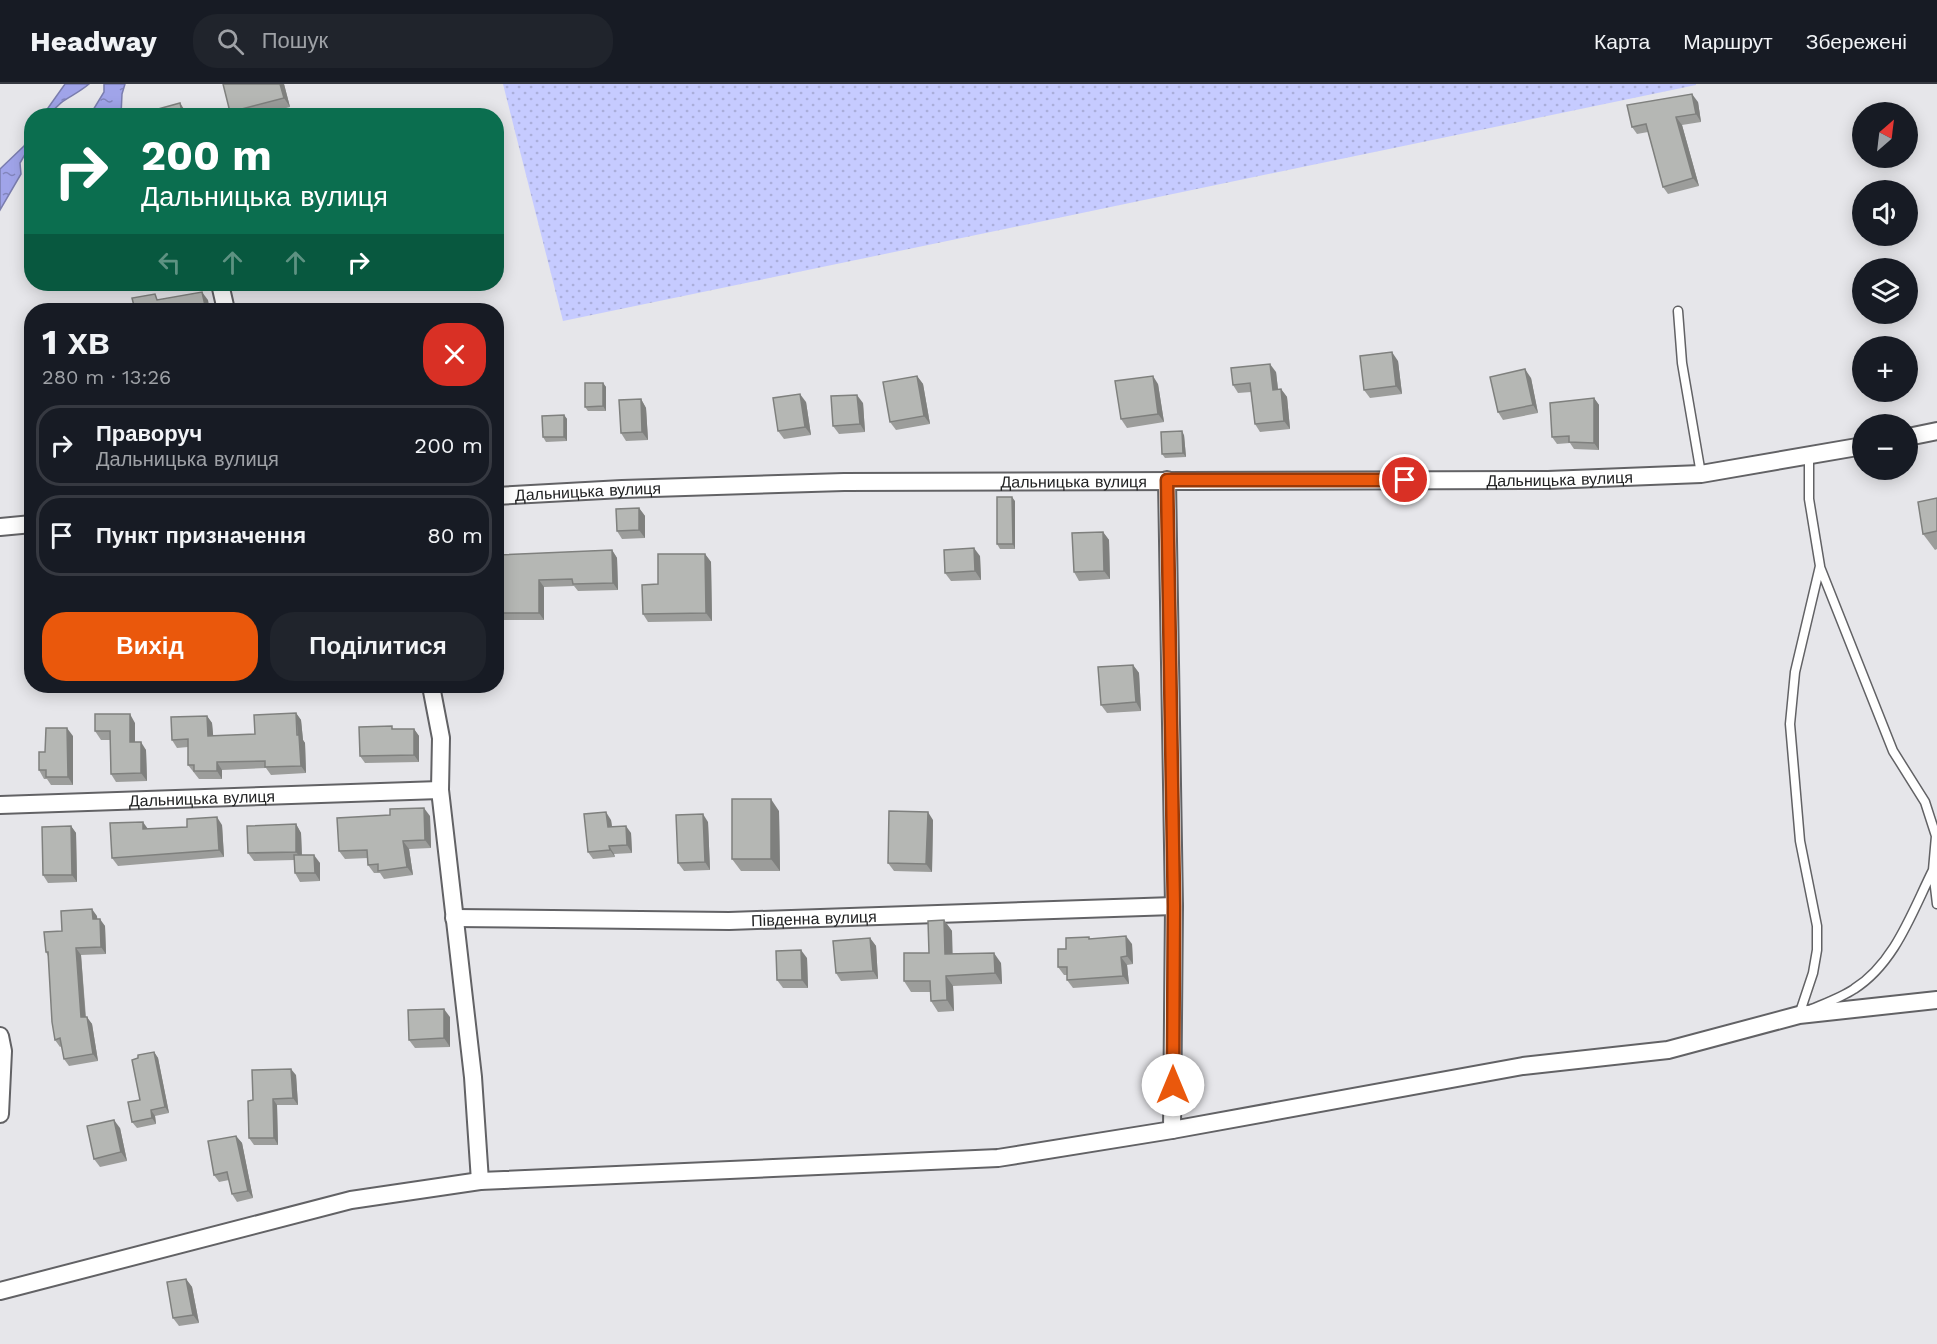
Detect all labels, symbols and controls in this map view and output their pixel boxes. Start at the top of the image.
search box [193,14,613,68]
text: Headway [30,25,157,58]
icon: search [214,25,247,58]
text: Пошук [262,28,328,53]
text: Карта [1594,29,1650,54]
text: Маршрут [1683,29,1773,54]
text: Збережені [1806,29,1907,54]
north arrow [1852,102,1918,168]
map controls [1852,102,1918,480]
text: 200 m [141,131,272,180]
icon: right [42,132,120,210]
button: sound [1852,180,1918,246]
text: Дальницька вулиця [141,181,388,213]
icon: left [153,246,186,279]
icon: ahead [216,246,249,279]
icon: ahead [279,246,312,279]
icon: right [342,246,375,279]
button: layers [1852,258,1918,324]
text: 1 хв [42,321,110,363]
button: close [423,323,486,386]
button: + [1852,336,1918,402]
text: 280 m · 13:26 [42,365,171,389]
button: − [1852,414,1918,480]
text: Праворуч [96,421,202,446]
icon: right [45,429,78,462]
text: 200 m [414,433,483,458]
text: Дальницька вулиця [96,447,279,471]
pin [1379,454,1430,505]
icon: arrive [1388,463,1421,496]
street label: Дальницька вулиця [1486,468,1633,490]
street label: Дальницька вулиця [1000,472,1147,492]
street label: Дальницька вулиця [514,479,661,505]
icon: arrive [45,519,78,552]
text: Пункт призначення [96,523,306,548]
text: 80 m [427,523,483,548]
button: Вихід [42,612,258,681]
button: Поділитися [270,612,486,681]
street label: Дальницька вулиця [128,787,275,811]
street label: Південна вулиця [751,907,877,930]
position arrow [1141,1053,1205,1117]

